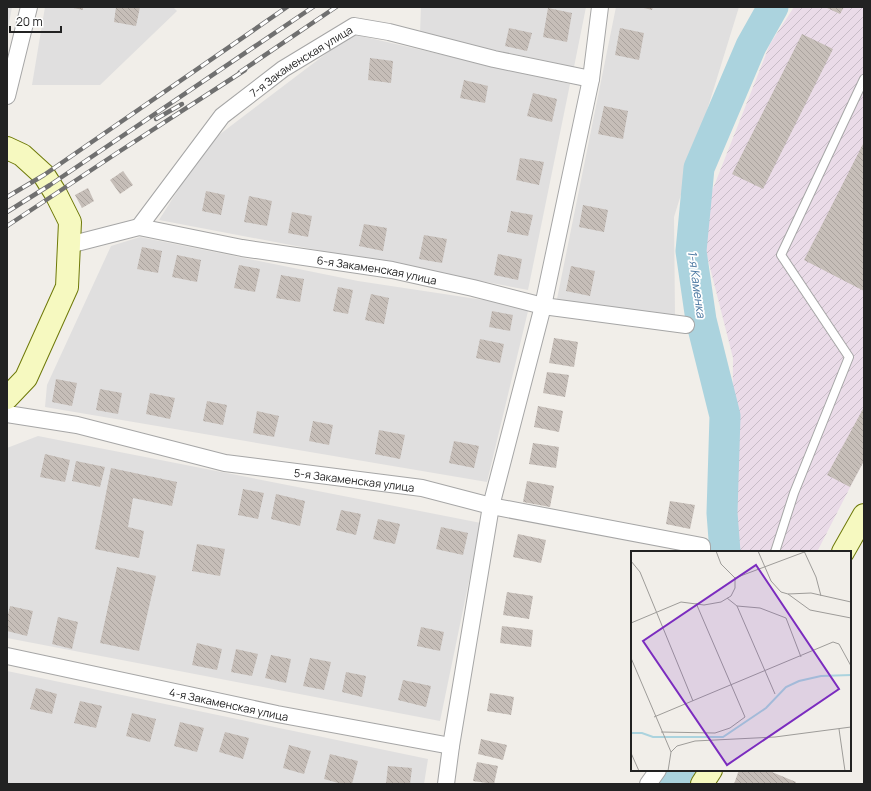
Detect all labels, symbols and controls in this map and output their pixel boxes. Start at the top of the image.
scale bar [10,8,61,34]
text: 20 m [16,13,43,30]
street label: 7-я Закаменская улица [246,21,355,100]
water label: 1-я Каменка [684,249,710,320]
street label: 6-я Закаменская улица [316,252,438,287]
street label: 5-я Закаменская улица [293,464,415,494]
inset map [631,551,851,771]
street label: 4-я Закаменская улица [168,684,290,723]

